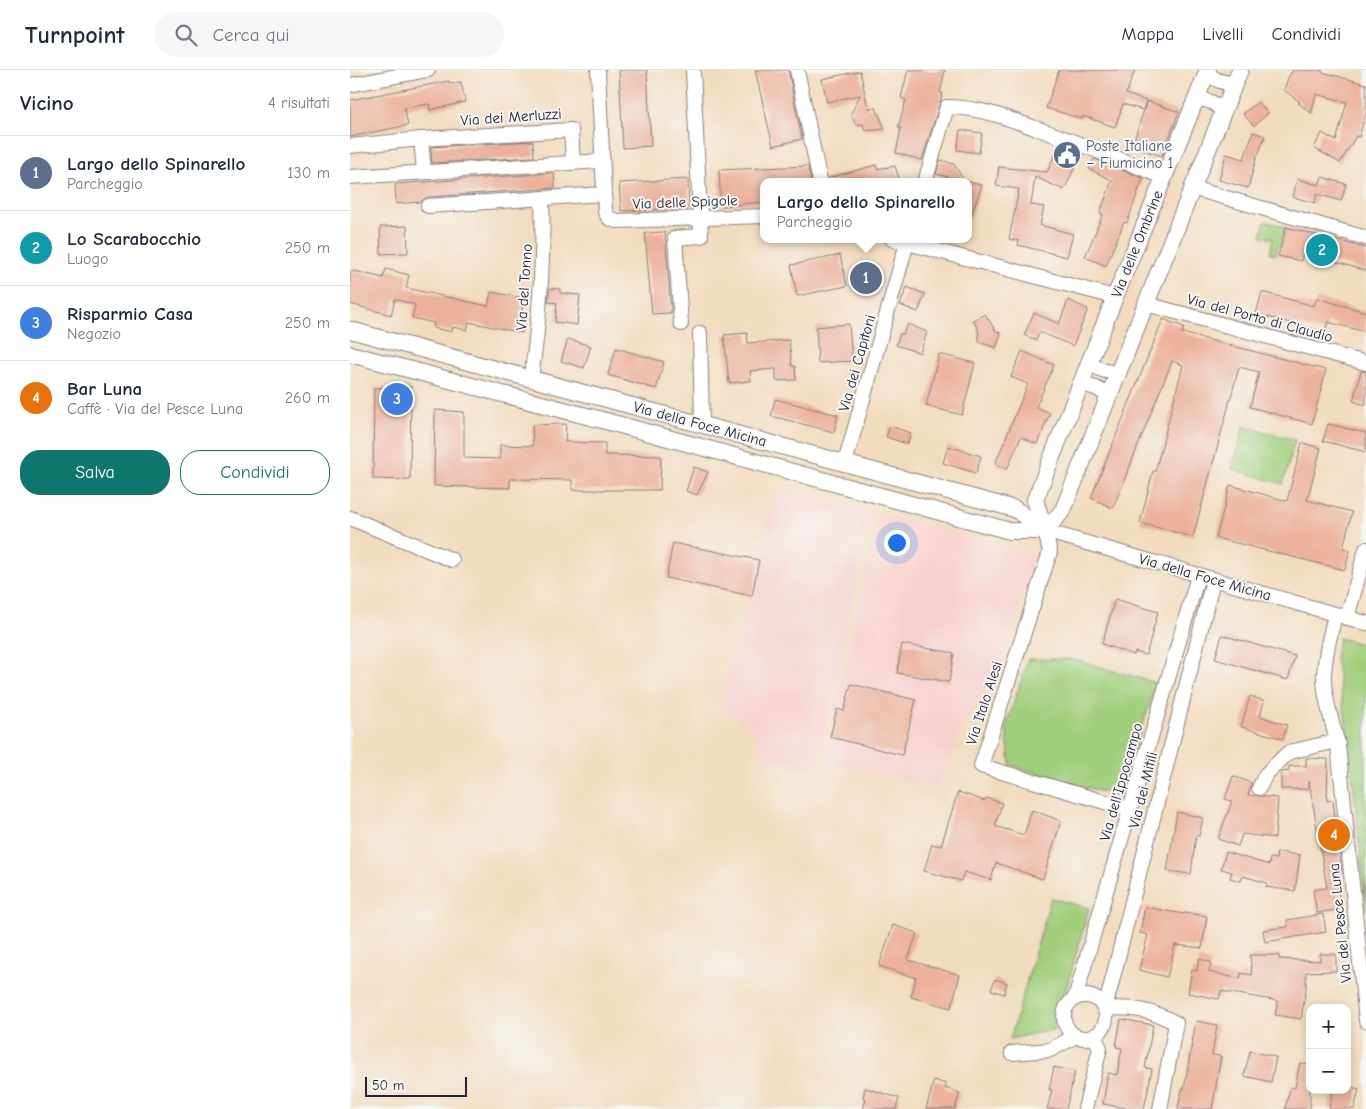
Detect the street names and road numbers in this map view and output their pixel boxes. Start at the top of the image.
street label: Via dei Merluzzi [460,104,562,130]
street label: Via delle Ombrine [1107,187,1167,300]
street label: Via delle Spigole [632,191,738,213]
street label: Via del Tonno [512,243,536,331]
street label: Via del Porto di Claudio [1185,290,1335,346]
street label: Via dei Capitoni [835,313,879,413]
street label: Via della Foce Micina [631,398,769,450]
street label: Via della Foce Micina [1137,549,1273,605]
street label: Via Italo Alesi [962,659,1006,747]
street label: Via dell'Ippocampo [1096,721,1147,843]
street label: Via dei Mitili [1125,750,1161,830]
street label: Via del Pesce Luna [1325,862,1355,984]

